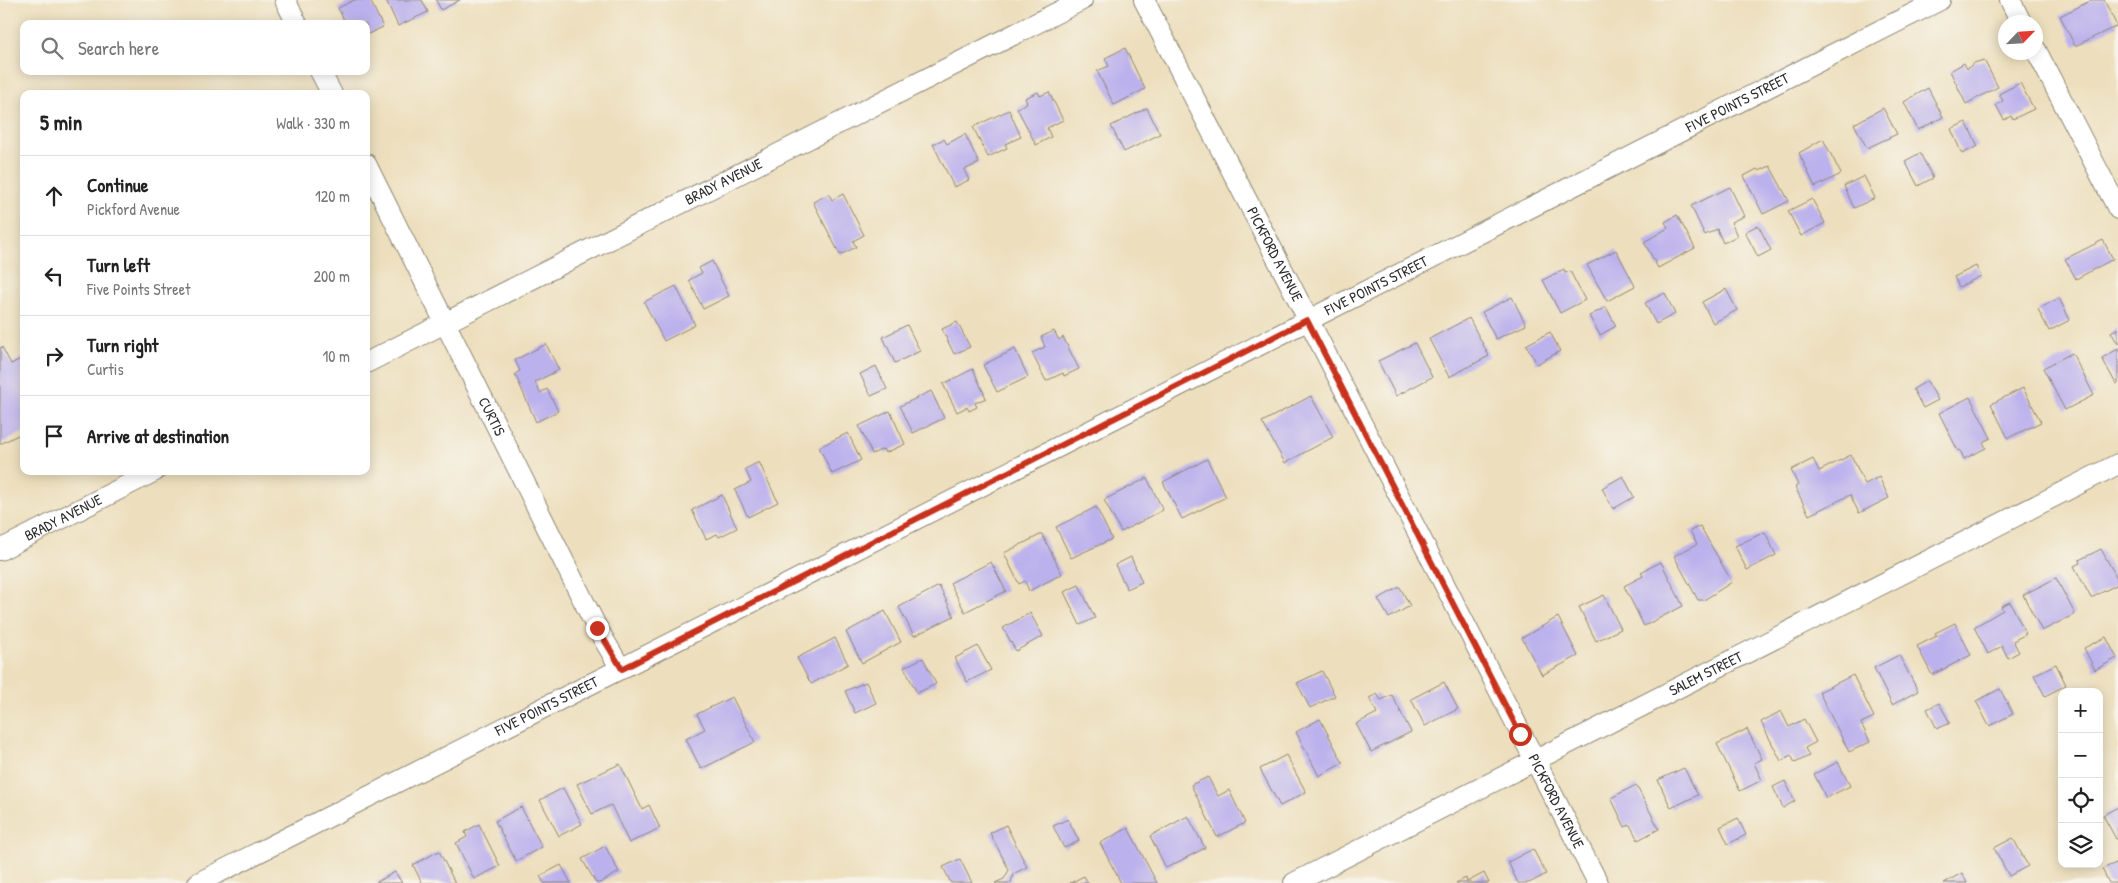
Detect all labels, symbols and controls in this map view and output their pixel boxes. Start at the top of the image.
north arrow [1998,15,2043,60]
search box [20,20,370,75]
icon: search [38,34,66,62]
text: Search here [78,35,159,61]
street label: FIVE POINTS STREET [1681,67,1793,138]
text: 5 min [40,108,82,137]
text: Walk · 330 m [276,112,350,134]
street label: BRADY AVENUE [681,153,766,210]
text: Continue [87,172,148,198]
icon: ahead [40,182,68,210]
text: 120 m [315,185,350,207]
text: Pickford Avenue [87,198,180,220]
street label: PICKFORD AVENUE [1242,203,1308,305]
street label: FIVE POINTS STREET [1320,250,1432,321]
text: Turn left [87,252,150,278]
icon: left [40,262,68,290]
text: 200 m [314,265,350,287]
text: Five Points Street [87,278,191,300]
text: Turn right [87,332,158,358]
icon: right [40,342,68,370]
text: 10 m [322,345,350,367]
text: Curtis [87,358,124,380]
street label: CURTIS [474,393,511,439]
icon: arrive [40,422,68,450]
text: Arrive at destination [87,423,229,449]
street label: BRADY AVENUE [21,489,106,546]
route end [586,617,609,640]
street label: SALEM STREET [1665,645,1747,701]
street label: FIVE POINTS STREET [490,670,603,741]
map controls [2058,688,2103,868]
button: + [2058,688,2103,733]
route start [1509,723,1532,746]
button: − [2058,733,2103,778]
street label: PICKFORD AVENUE [1523,750,1590,852]
button: locate [2058,778,2103,823]
button: layers [2058,823,2103,868]

